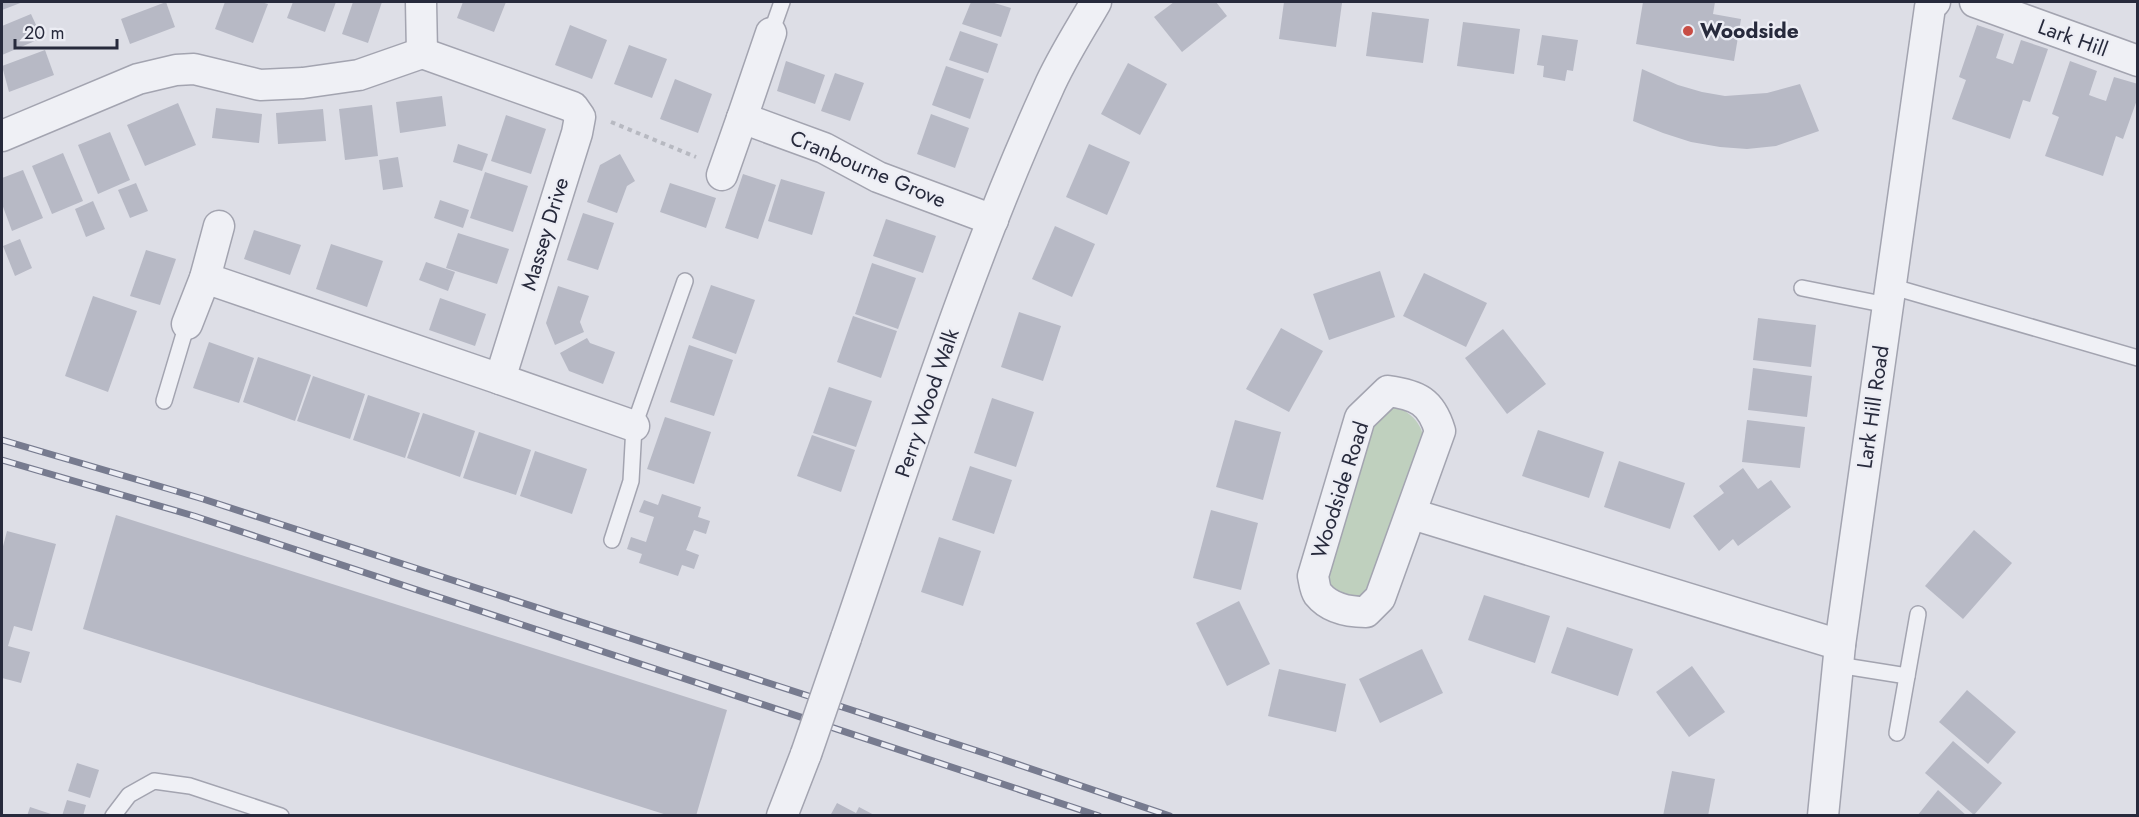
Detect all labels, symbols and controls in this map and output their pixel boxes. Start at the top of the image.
scale bar [15,12,117,50]
street label: Lark Hill [2034,12,2112,64]
place label: Woodside [1700,16,1799,46]
text: 20 m [24,20,64,46]
marker: Woodside [1681,24,1695,38]
street label: Cranbourne Grove [785,123,951,215]
street label: Massey Drive [514,174,576,294]
street label: Perry Wood Walk [888,324,967,481]
street label: Lark Hill Road [1850,344,1896,470]
street label: Woodside Road [1304,418,1376,562]

